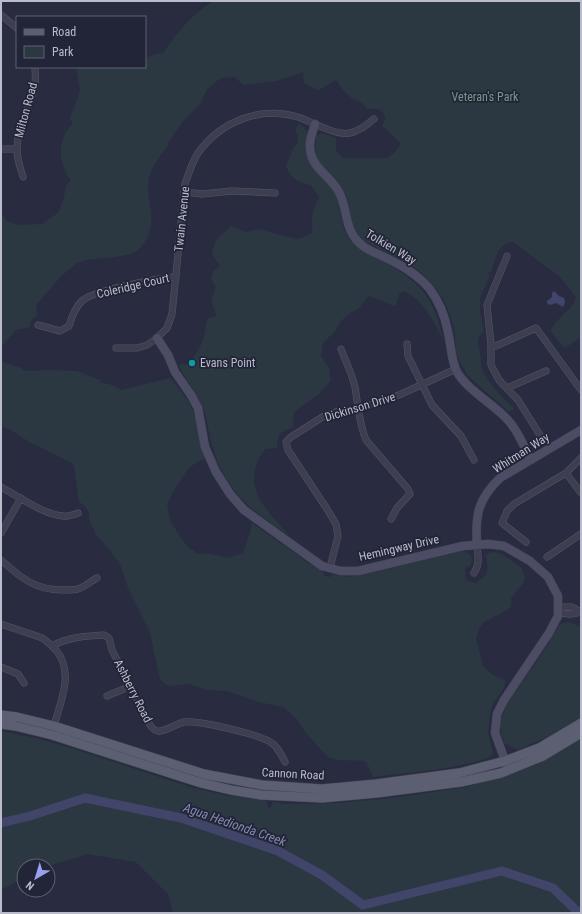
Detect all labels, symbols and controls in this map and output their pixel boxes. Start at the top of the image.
legend [16,16,146,68]
text: Road [52,25,76,39]
text: Park [52,45,74,59]
street label: Milton Road [12,81,40,139]
park label: Veteran's Park [452,90,519,104]
street label: Twain Avenue [172,185,192,252]
street label: Tolkien Way [363,226,419,268]
street label: Coleridge Court [95,271,171,301]
place label: Evans Point [200,356,256,370]
marker: Evans Point [187,358,197,368]
street label: Dickinson Drive [323,390,397,424]
street label: Whitman Way [490,430,552,476]
street label: Hemingway Drive [358,532,441,564]
street label: Ashberry Road [111,657,155,725]
street label: Cannon Road [261,765,325,783]
water label: Agua Hedionda Creek [181,800,288,849]
north arrow [16,858,56,898]
text: N [23,878,37,893]

